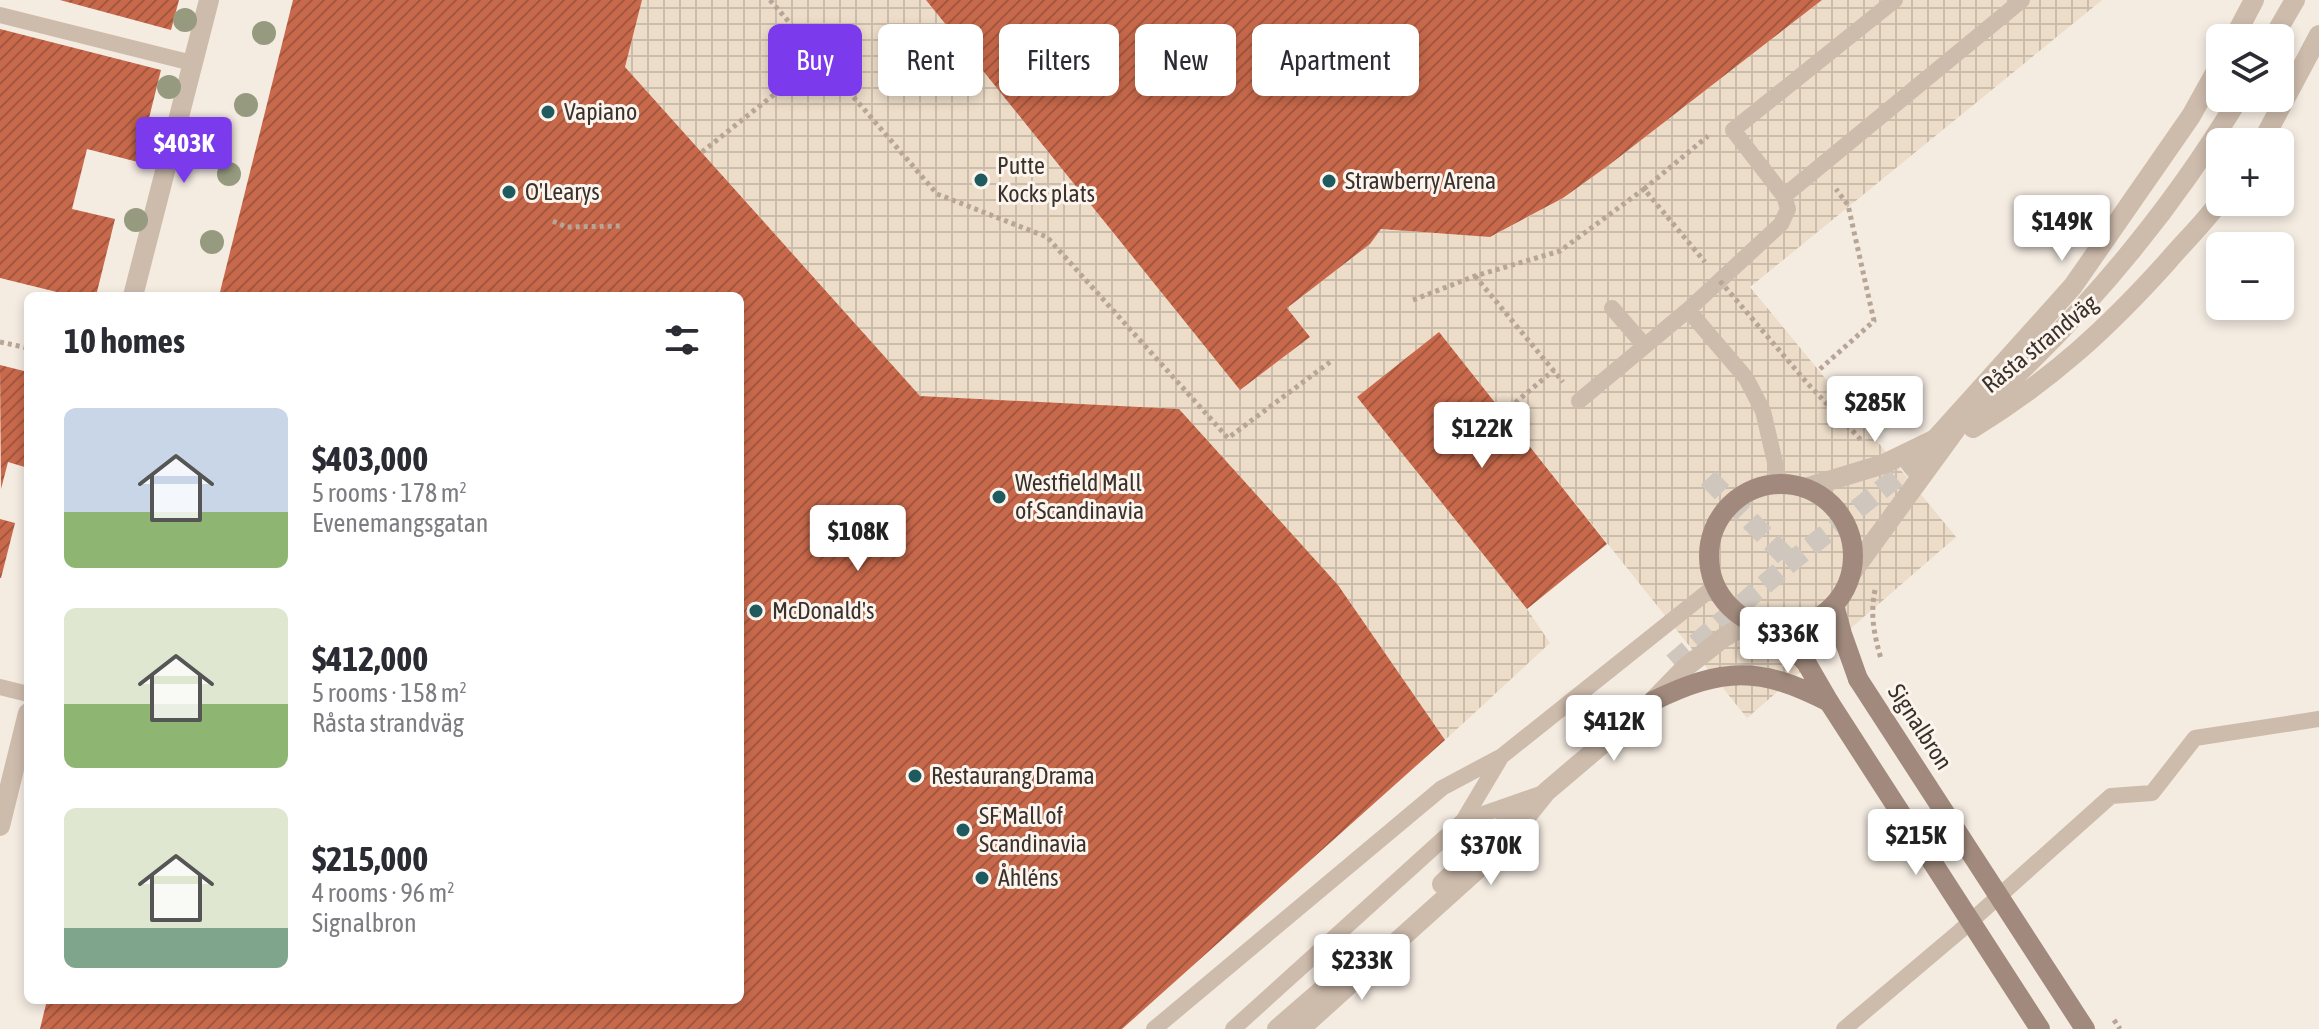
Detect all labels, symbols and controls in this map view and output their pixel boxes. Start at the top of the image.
chip: Buy [768,24,862,96]
chip: Rent [878,24,983,96]
chip: Filters [999,24,1119,96]
chip: New [1135,24,1236,96]
chip: Apartment [1252,24,1419,96]
map controls [2206,24,2294,320]
button: layers [2206,24,2294,112]
place label: Vapiano [564,98,637,125]
marker: Vapiano [539,103,557,121]
pin: $403K [128,117,240,185]
text: $403K [154,128,214,158]
button: + [2206,128,2294,216]
place label: Putte Kocks plats [997,152,1095,207]
place label: Strawberry Arena [1345,167,1496,194]
marker: Putte Kocks plats [972,171,990,189]
marker: Strawberry Arena [1320,172,1338,190]
place label: O'Learys [525,178,600,205]
marker: O'Learys [500,183,518,201]
pin: $149K [2006,195,2118,263]
text: $149K [2032,206,2092,236]
button: − [2206,232,2294,320]
street label: Råsta strandväg [1977,289,2103,398]
icon: filters [660,318,704,362]
text: 10 homes [64,321,185,360]
pin: $285K [1819,376,1931,444]
text: $285K [1845,387,1905,417]
pin: $122K [1426,402,1538,470]
text: $122K [1452,413,1512,443]
text: $403,000 [312,439,428,478]
icon: home [128,440,224,536]
place label: Westfield Mall of Scandinavia [1015,469,1144,524]
text: 5 rooms · 178 m² [312,478,467,508]
marker: Westfield Mall of Scandinavia [990,488,1008,506]
pin: $108K [802,505,914,573]
text: Evenemangsgatan [312,508,488,538]
text: $108K [828,516,888,546]
place label: McDonald's [772,597,874,624]
marker: McDonald's [747,602,765,620]
pin: $336K [1732,607,1844,675]
text: $336K [1758,618,1818,648]
text: $412,000 [312,639,428,678]
icon: home [128,640,224,736]
text: 5 rooms · 158 m² [312,678,467,708]
street label: Signalbron [1883,679,1958,775]
pin: $412K [1558,695,1670,763]
text: $412K [1584,706,1644,736]
text: Råsta strandväg [312,708,464,738]
place label: Restaurang Drama [931,762,1095,789]
marker: Restaurang Drama [906,767,924,785]
place label: SF Mall of Scandinavia [979,802,1087,857]
pin: $215K [1860,809,1972,877]
pin: $370K [1435,819,1547,887]
text: $215K [1886,820,1946,850]
marker: SF Mall of Scandinavia [954,821,972,839]
text: $370K [1461,830,1521,860]
text: $215,000 [312,839,428,878]
icon: home [128,840,224,936]
place label: Åhléns [998,863,1059,891]
marker: Åhléns [973,869,991,887]
text: 4 rooms · 96 m² [312,878,454,908]
text: Signalbron [312,908,417,938]
pin: $233K [1306,934,1418,1002]
text: $233K [1332,945,1392,975]

